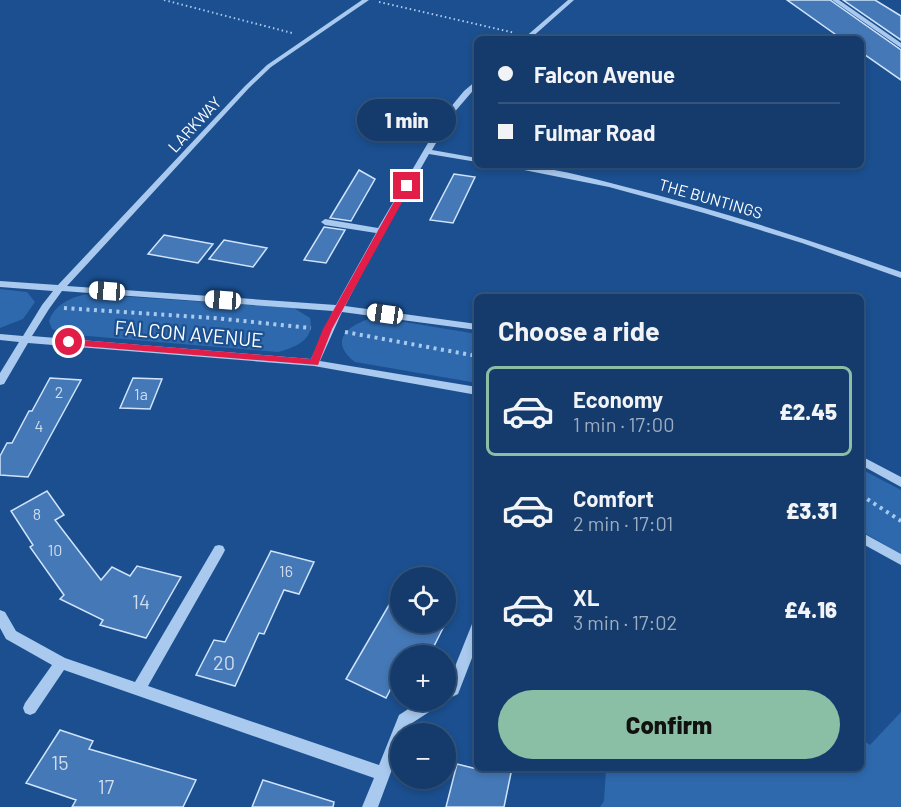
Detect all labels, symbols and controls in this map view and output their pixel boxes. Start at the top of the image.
text: Falcon Avenue [534,61,675,87]
street label: LARKWAY [163,92,225,156]
callout: 1 min [358,99,456,141]
text: 1 min [385,108,428,132]
text: Fulmar Road [534,119,655,145]
route end [393,172,420,199]
street label: THE BUNTINGS [657,174,765,222]
car [88,281,126,301]
car [204,290,242,310]
car [366,303,404,325]
text: Choose a ride [498,314,660,346]
street label: FALCON AVENUE [114,315,264,351]
route start [55,328,82,355]
house number: 2 [55,382,63,401]
house number: 1a [134,384,148,403]
icon: car [501,384,555,438]
text: Economy [573,386,663,412]
text: £2.45 [779,398,837,424]
text: 1 min · 17:00 [573,412,674,436]
house number: 4 [35,416,43,435]
icon: car [501,483,555,537]
text: Comfort [573,485,654,511]
text: £3.31 [786,497,837,523]
house number: 8 [33,504,41,523]
text: 2 min · 17:01 [573,511,673,535]
house number: 10 [48,540,62,559]
house number: 16 [279,561,293,580]
map controls [390,567,456,789]
button: locate [390,567,456,633]
icon: car [501,582,555,636]
text: XL [573,584,599,610]
house number: 14 [132,589,150,613]
text: £4.16 [784,596,837,622]
text: 3 min · 17:02 [573,610,677,634]
button: + [390,645,456,711]
house number: 20 [213,650,235,674]
button: Confirm [498,690,840,759]
button: − [390,723,456,789]
house number: 15 [51,750,69,774]
house number: 17 [98,774,115,798]

